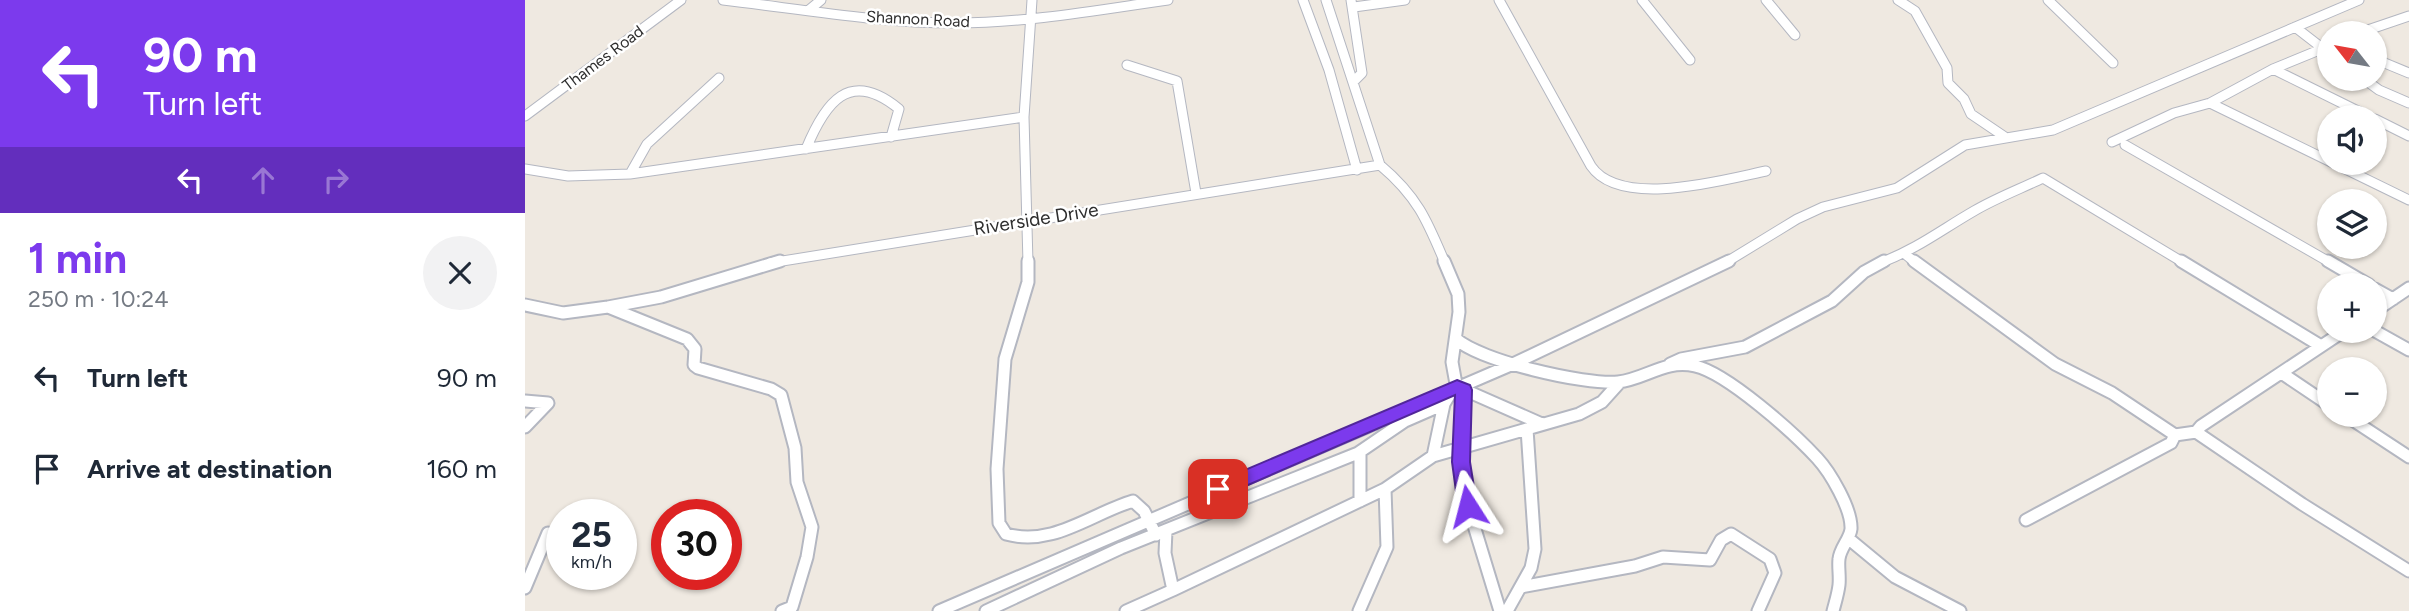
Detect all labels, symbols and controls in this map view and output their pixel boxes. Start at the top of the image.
street label: Shannon Road [866,7,970,31]
street label: Thames Road [559,21,647,95]
north arrow [2317,21,2387,91]
map controls [2317,21,2387,427]
text: 90 m [143,25,258,84]
icon: left [28,28,119,119]
text: Turn left [143,85,262,123]
button: sound [2317,105,2387,175]
icon: left [171,161,209,199]
icon: ahead [244,161,282,199]
icon: right [317,161,355,199]
button: layers [2317,189,2387,259]
street label: Riverside Drive [972,198,1100,240]
text: 1 min [28,233,127,284]
button: close [423,236,497,310]
button: + [2317,273,2387,343]
text: 250 m · 10:24 [28,285,168,313]
button: − [2317,357,2387,427]
icon: left [28,359,66,397]
text: Turn left [87,362,188,394]
text: 90 m [437,362,497,394]
icon: arrive [28,450,66,488]
text: Arrive at destination [87,453,332,485]
text: 160 m [426,453,497,485]
pin [1188,459,1248,519]
position arrow [1431,469,1505,543]
icon: arrive [1199,470,1237,508]
speed limit sign: 30 [651,499,742,590]
text: 25 [571,514,612,556]
text: km/h [571,551,612,573]

